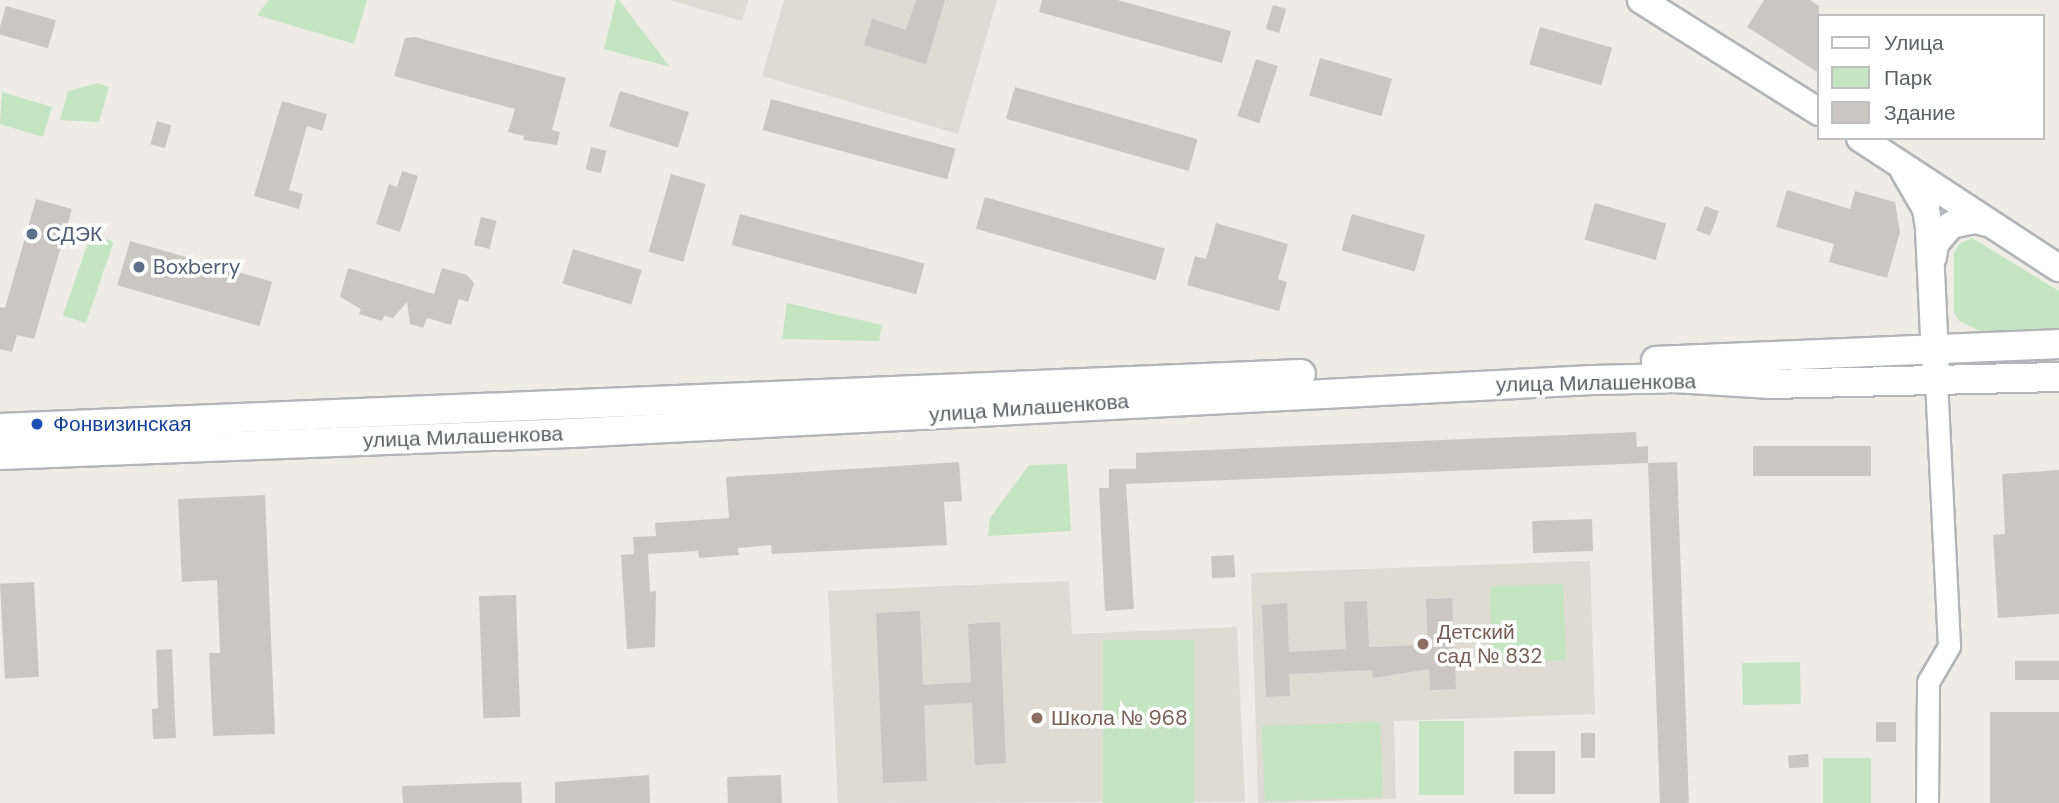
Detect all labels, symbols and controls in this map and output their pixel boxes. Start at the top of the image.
legend [1818,14,2045,140]
text: Улица [1884,29,1944,57]
text: Парк [1884,64,1932,92]
text: Здание [1884,99,1956,127]
place label: СДЭК [46,221,102,247]
marker: СДЭК [24,226,40,242]
place label: Boxberry [153,254,240,280]
marker: Boxberry [131,259,147,275]
street label: улица Милашенкова [1496,369,1696,397]
street label: улица Милашенкова [928,388,1130,428]
place label: Фонвизинская [53,411,191,437]
marker: Фонвизинская [27,414,47,434]
street label: улица Милашенкова [362,421,564,453]
place label: Детский сад № 832 [1437,619,1542,669]
marker: Детский сад № 832 [1415,636,1431,652]
place label: Школа № 968 [1051,705,1188,731]
marker: Школа № 968 [1029,710,1045,726]

